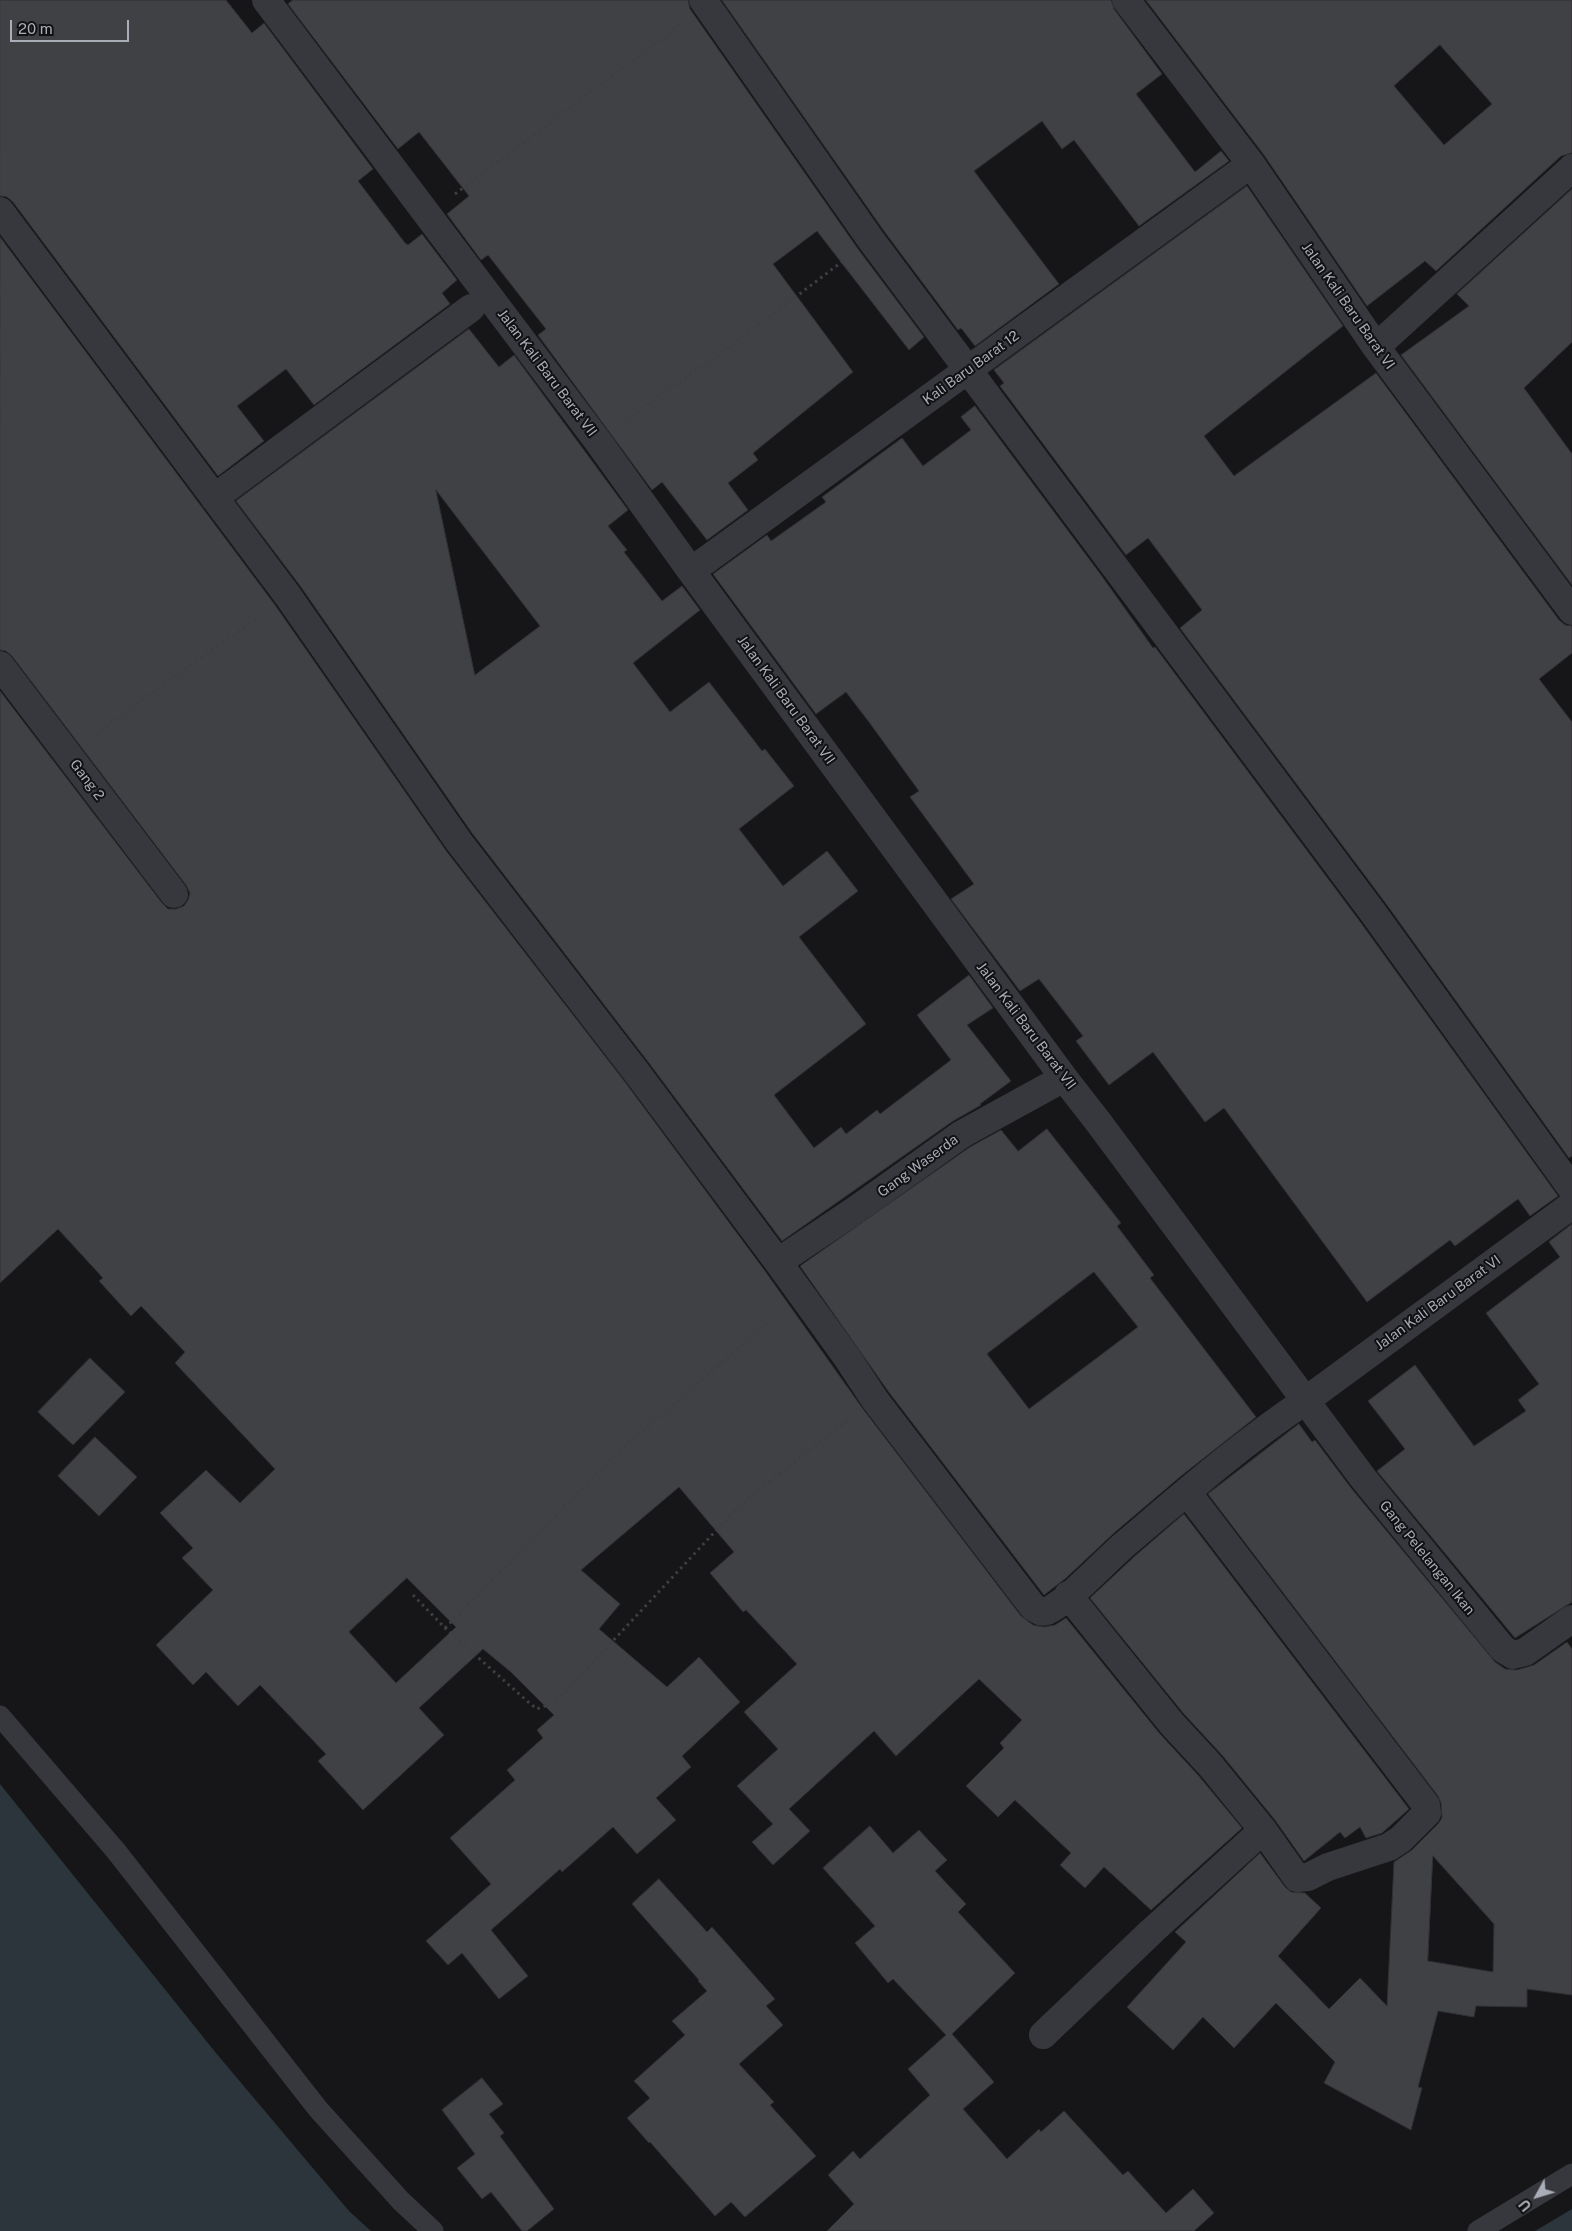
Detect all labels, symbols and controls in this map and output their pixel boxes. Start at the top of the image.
scale bar [12,10,131,42]
text: 20 m [18,20,53,37]
street label: Jalan Kali Baru Barat VI [1298,239,1398,373]
street label: Jalan Kali Baru Barat VII [494,306,600,440]
street label: Kali Baru Barat 12 [920,327,1022,409]
street label: Jalan Kali Baru Barat VII [734,632,838,768]
street label: Gang 2 [66,756,108,804]
street label: Jalan Kali Baru Barat VII [973,959,1079,1093]
street label: Gang Waserda [875,1131,961,1201]
street label: Jalan Kali Baru Barat VI [1372,1252,1504,1354]
street label: Gang Pelelangan Ikan [1376,1498,1478,1618]
north arrow [1512,2171,1562,2221]
text: U [1516,2196,1535,2214]

